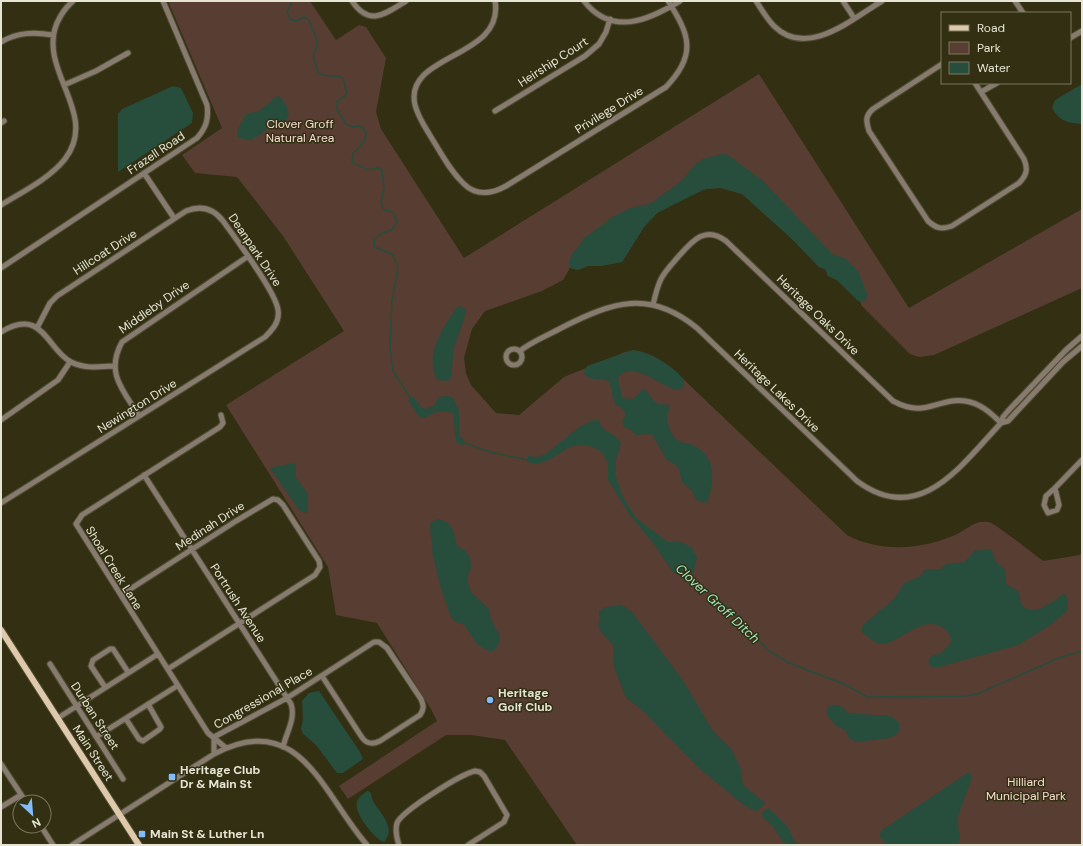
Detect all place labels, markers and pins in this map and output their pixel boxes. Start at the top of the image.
place label: Heritage Golf Club [498,685,553,715]
marker: Heritage Golf Club [485,695,495,705]
place label: Heritage Club Dr & Main St [180,762,261,792]
marker: Heritage Club Dr & Main St [167,772,177,782]
place label: Main St & Luther Ln [150,826,264,842]
marker: Main St & Luther Ln [137,829,147,839]

